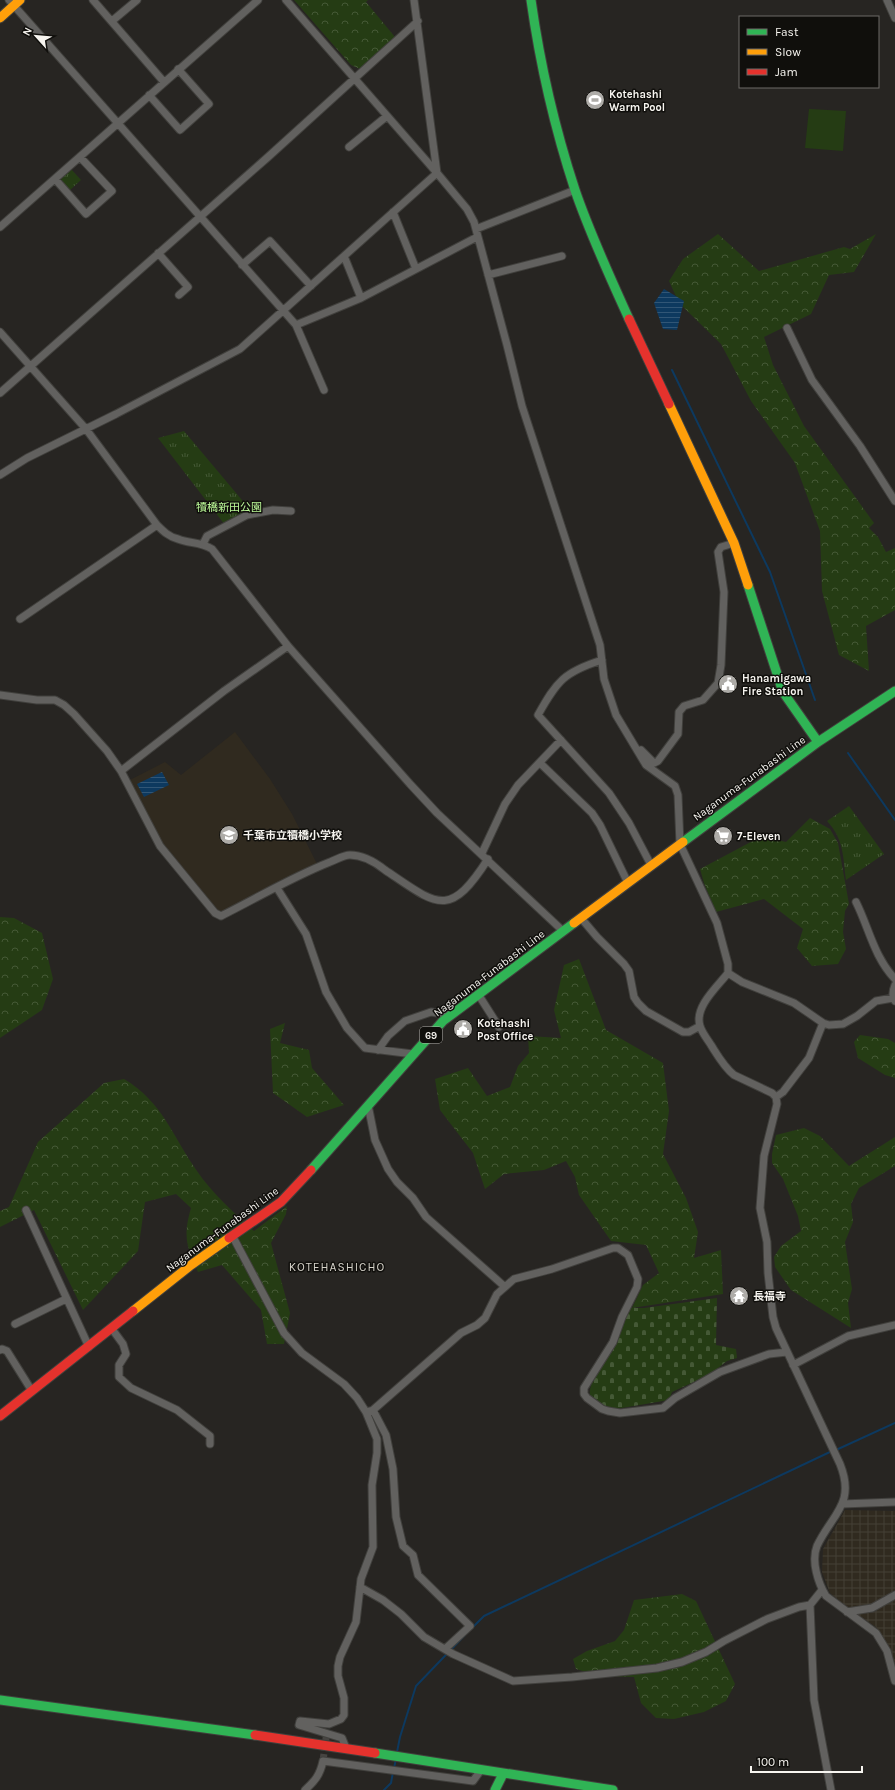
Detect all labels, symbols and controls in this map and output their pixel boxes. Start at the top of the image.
north arrow [16,16,56,56]
legend [739,16,879,88]
text: N [20,25,35,38]
text: Fast [775,25,799,39]
text: Slow [775,45,801,59]
text: Jam [775,65,798,79]
place label: Kotehashi Warm Pool [609,88,665,114]
sports icon: Kotehashi Warm Pool [584,89,606,111]
park label: 犢橋新田公園 [196,501,262,514]
place label: Hanamigawa Fire Station [742,672,811,698]
public building icon: Hanamigawa Fire Station [717,673,739,695]
street label: Naganuma-Funabashi Line [691,733,808,824]
school or university icon: 千葉市立犢橋小学校 [218,824,240,846]
supermarket icon: 7-Eleven [712,825,734,847]
place label: 千葉市立犢橋小学校 [243,829,342,842]
place label: 7-Eleven [737,830,781,843]
street label: Naganuma-Funabashi Line [431,927,548,1019]
place label: Kotehashi Post Office [477,1017,534,1043]
public building icon: Kotehashi Post Office [452,1018,474,1040]
road number: 69 [420,1027,442,1043]
street label: Naganuma-Funabashi Line [164,1184,281,1275]
district label: KOTEHASHICHO [289,1260,385,1274]
temple icon: 長福寺 [728,1285,750,1307]
place label: 長福寺 [753,1290,786,1303]
scale bar [751,1748,862,1774]
text: 100 m [757,1755,789,1769]

